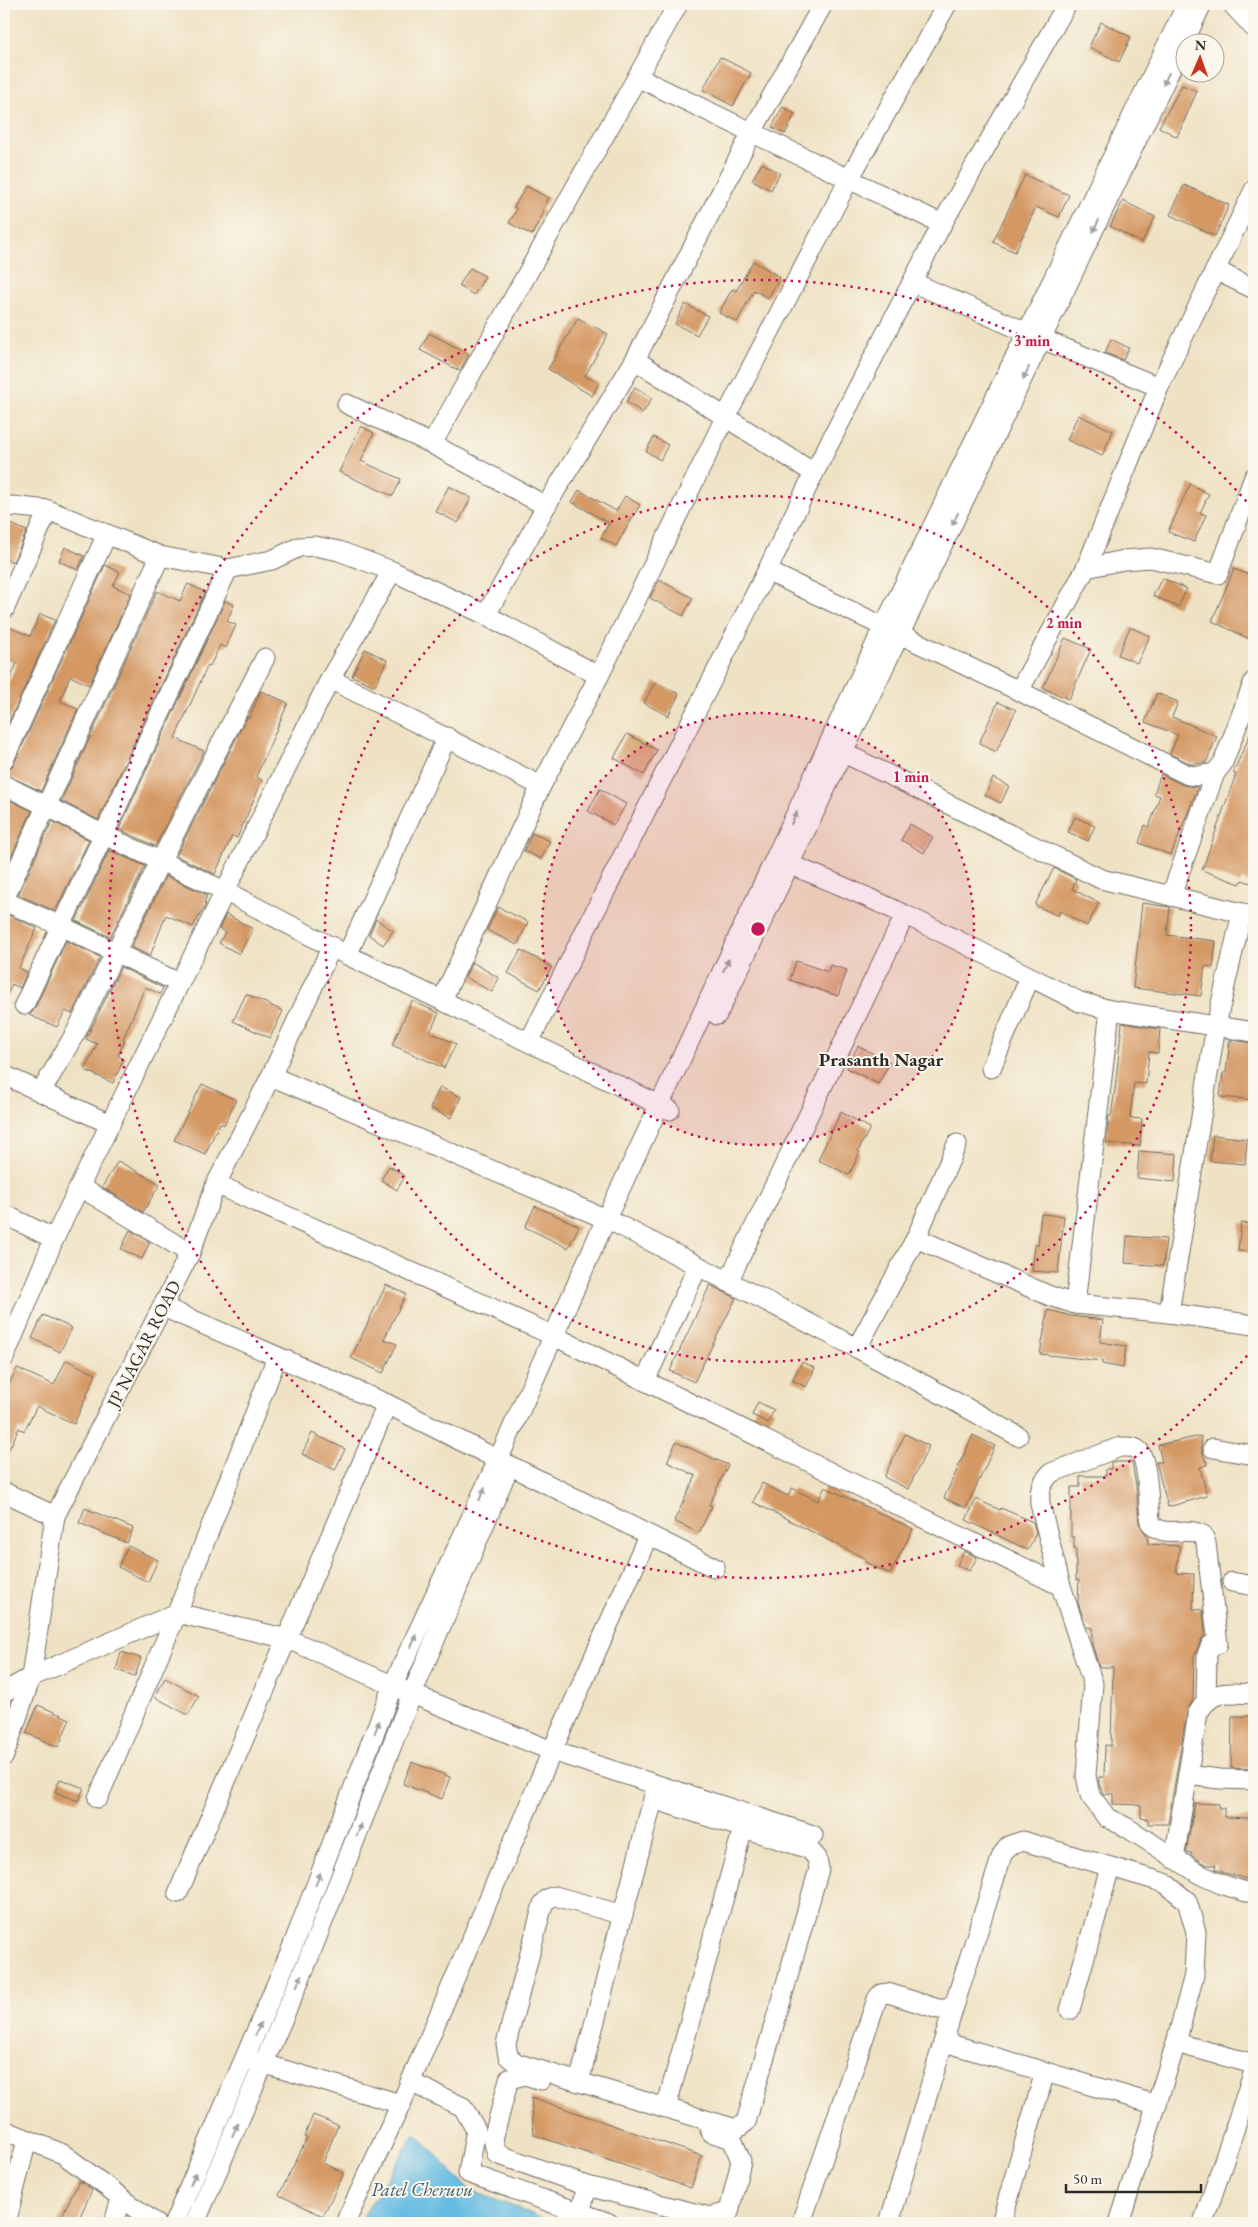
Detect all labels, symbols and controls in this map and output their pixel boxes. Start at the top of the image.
north arrow [1176,32,1226,82]
text: N [1194,36,1207,54]
one-way arrow [1161,72,1169,86]
one-way arrow [1092,219,1100,233]
text: 3 min [1014,331,1051,350]
one-way arrow [1022,366,1030,380]
one-way arrow [951,512,959,526]
text: 2 min [1046,613,1083,632]
text: 1 min [893,767,930,786]
one-way arrow [791,811,799,825]
centre of rings [749,920,767,938]
one-way arrow [722,958,730,972]
district label: Prasanth Nagar [819,1047,943,1072]
street label: JP NAGAR ROAD [101,1276,186,1413]
one-way arrow [479,1487,487,1501]
one-way arrow [410,1634,418,1648]
one-way arrow [373,1719,381,1734]
one-way arrow [355,1822,363,1837]
one-way arrow [315,1871,322,1886]
one-way arrow [295,1973,303,1988]
one-way arrow [255,2022,262,2037]
one-way arrow [232,2123,240,2137]
scale bar [1066,2162,1200,2194]
text: 50 m [1073,2169,1102,2188]
one-way arrow [190,2172,198,2186]
water label: Patel Cheruvu [371,2177,473,2202]

